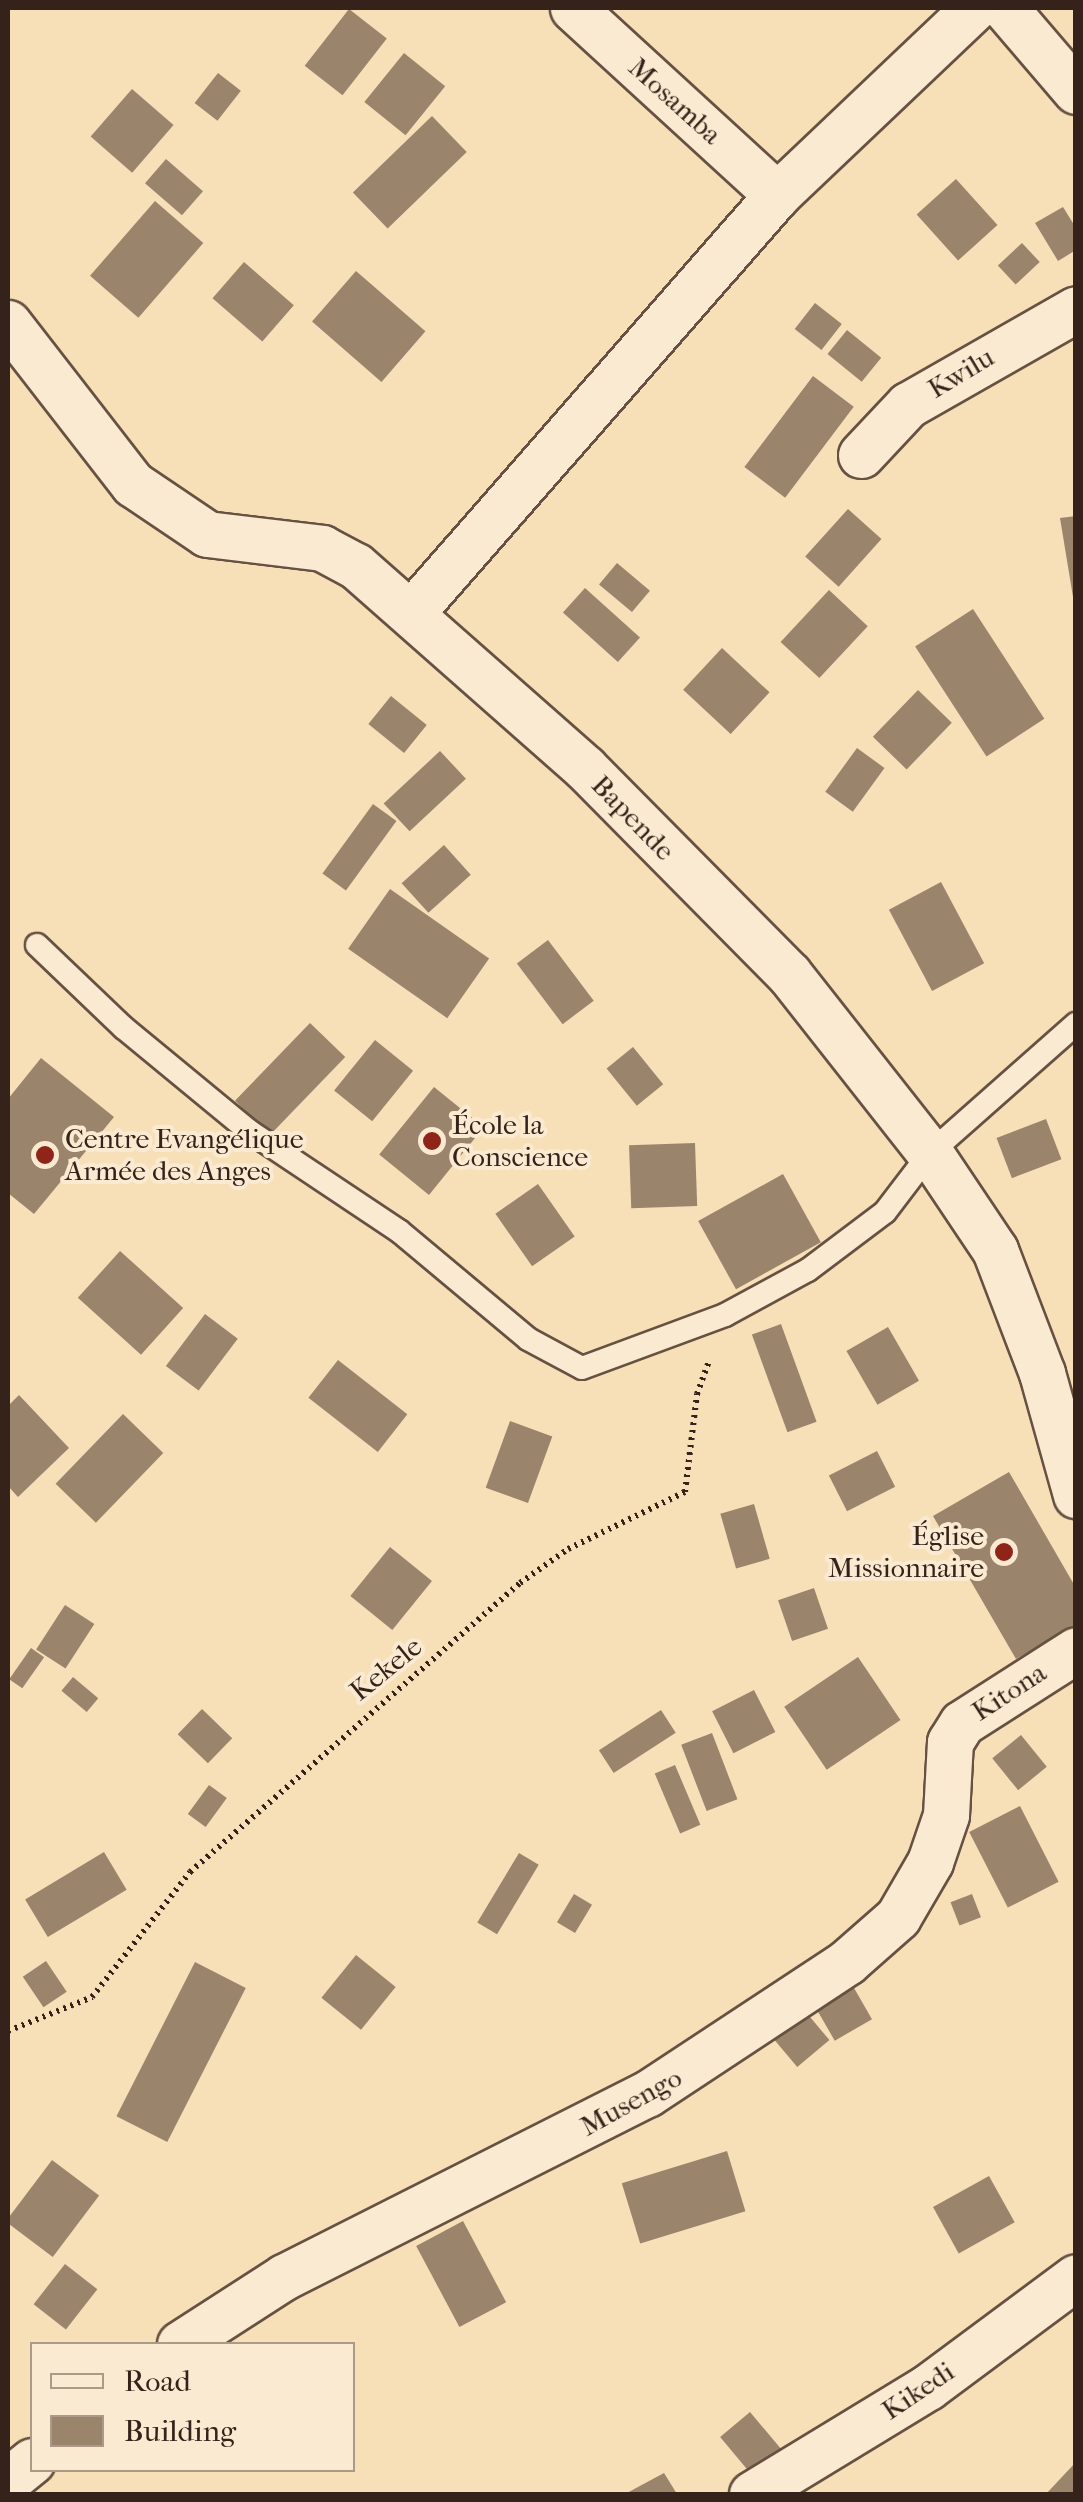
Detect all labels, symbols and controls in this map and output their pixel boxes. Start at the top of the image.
street label: Mosamba [622,51,728,151]
street label: Kwilu [922,340,1000,406]
street label: Bapende [584,768,682,868]
place label: École la Conscience [452,1108,588,1174]
place label: Centre Evangélique Armée des Anges [65,1122,304,1188]
marker: École la Conscience [421,1130,443,1152]
marker: Centre Evangélique Armée des Anges [34,1144,56,1166]
place label: Église Missionnaire [828,1519,984,1585]
marker: Église Missionnaire [993,1541,1015,1563]
street label: Kekele [343,1630,429,1708]
street label: Kitona [966,1656,1052,1728]
street label: Musengo [574,2060,688,2144]
legend [30,2342,355,2472]
street label: Kikedi [875,2355,961,2427]
text: Road [124,2364,191,2399]
text: Building [124,2414,236,2449]

